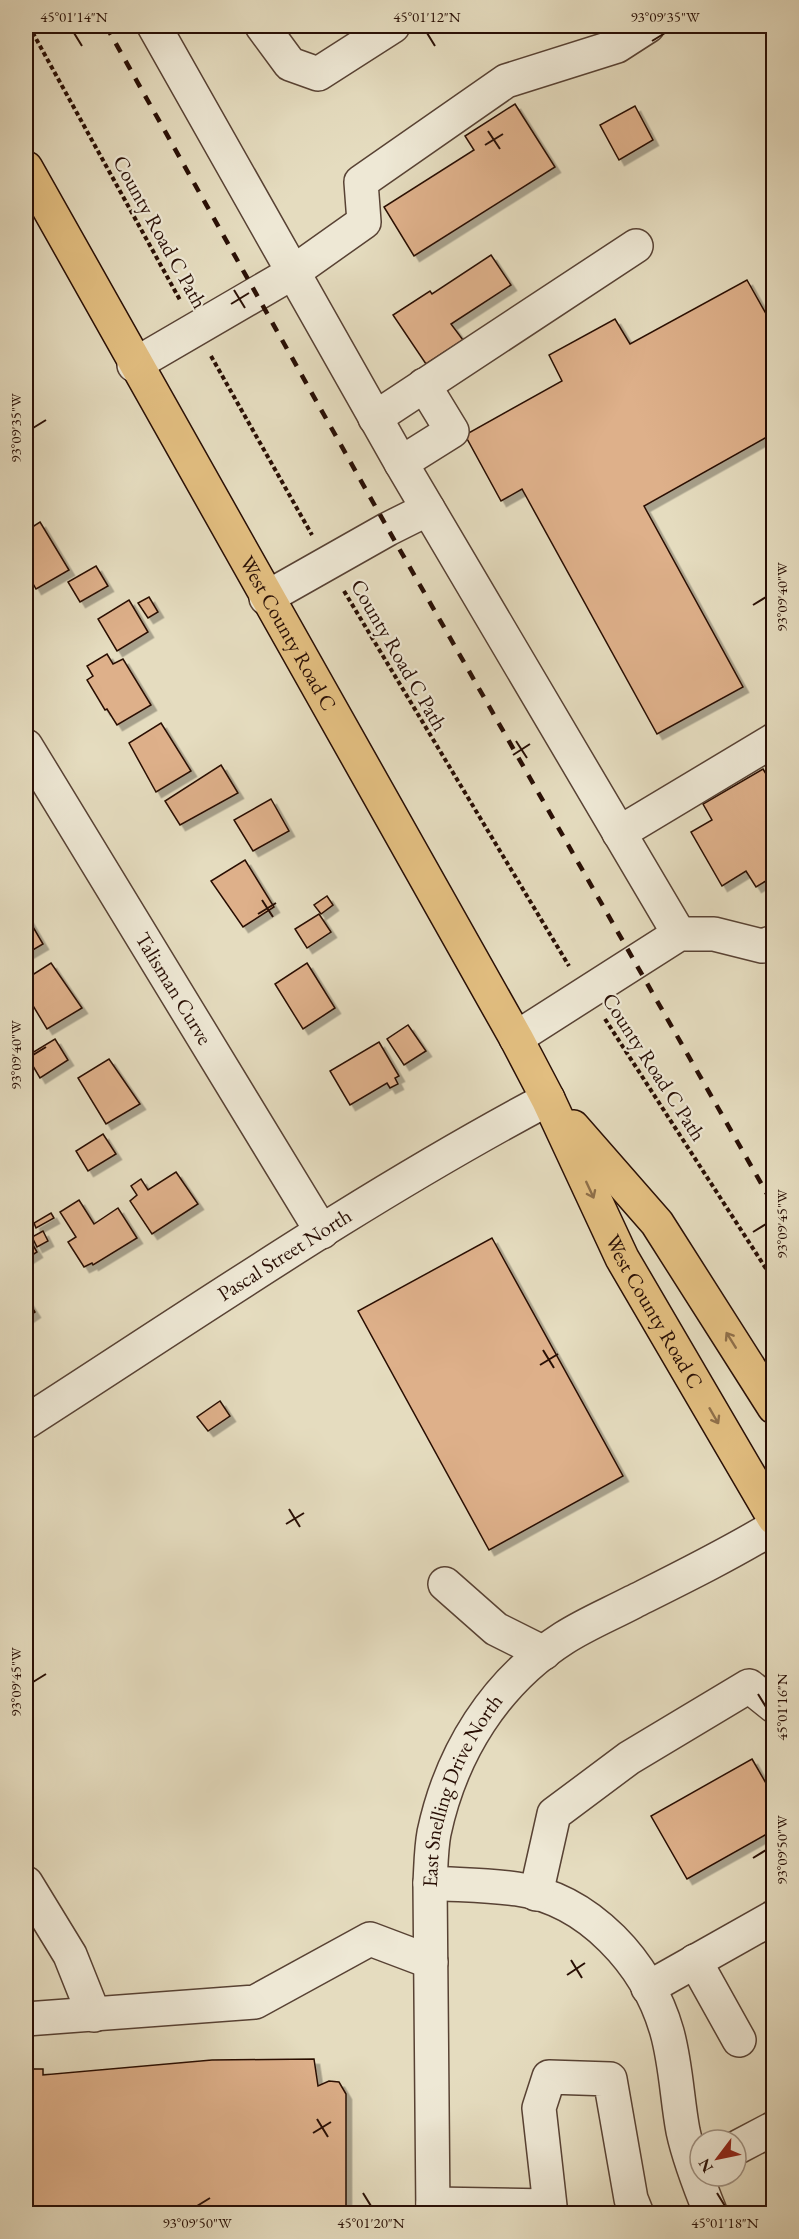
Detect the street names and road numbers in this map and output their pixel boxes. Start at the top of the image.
street label: County Road C Path [107,150,214,313]
street label: West County Road C [234,551,343,715]
street label: County Road C Path [345,574,454,736]
street label: Talisman Curve [130,927,219,1050]
street label: County Road C Path [597,988,712,1146]
street label: Pascal Street North [212,1202,356,1307]
street label: West County Road C [600,1230,709,1393]
street label: East Snelling Drive North [416,1688,508,1888]

